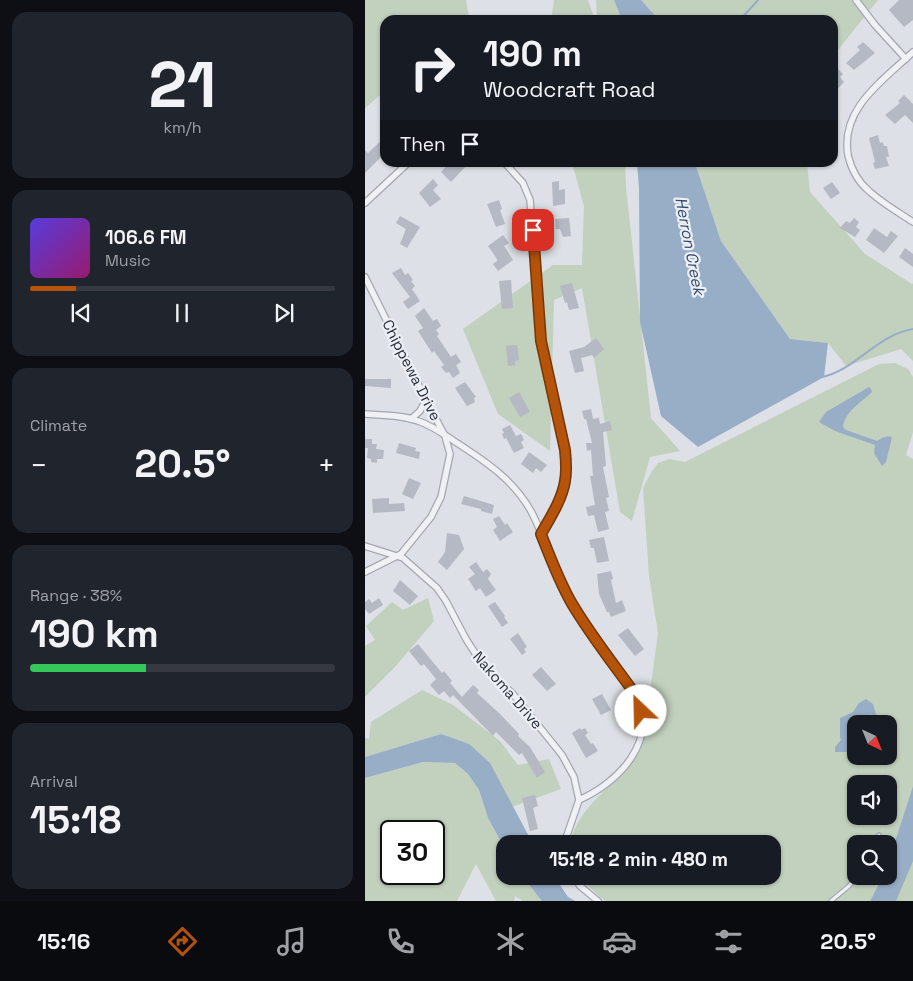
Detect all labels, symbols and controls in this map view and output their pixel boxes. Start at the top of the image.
text: 190 m [483,32,582,76]
icon: right [400,35,465,100]
text: 21 [149,43,217,126]
text: Woodcraft Road [483,75,655,103]
text: km/h [163,117,202,138]
icon: arrive [456,130,484,158]
text: Then [400,132,446,157]
water label: Herron Creek [670,195,710,299]
pin [512,209,554,251]
icon: arrive [519,216,547,244]
text: 106.6 FM [105,225,187,250]
text: Music [105,250,151,271]
icon: previous [67,299,95,327]
icon: pause [168,299,196,327]
icon: next [270,299,298,327]
street label: Chippewa Drive [378,316,446,424]
text: Climate [30,415,87,436]
text: 20.5° [135,440,230,488]
text: − [30,447,47,483]
text: + [318,447,335,483]
text: Range · 38% [30,585,122,606]
text: 190 km [30,610,159,658]
street label: Nakoma Drive [469,647,547,733]
position arrow [614,684,666,736]
north arrow [847,715,897,765]
map controls [847,715,897,885]
text: Arrival [30,771,78,792]
button: sound [847,775,897,825]
text: 15:18 [30,796,121,844]
speed limit sign: 30 [380,820,445,885]
button: search [847,835,897,885]
text: 15:18 · 2 min · 480 m [549,847,728,872]
icon: directions [165,924,200,959]
icon: music [274,924,309,959]
icon: phone [383,924,418,959]
icon: climate [493,924,528,959]
icon: car [602,924,637,959]
icon: filters [711,924,746,959]
text: 15:16 [37,927,90,955]
text: 20.5° [820,927,876,955]

